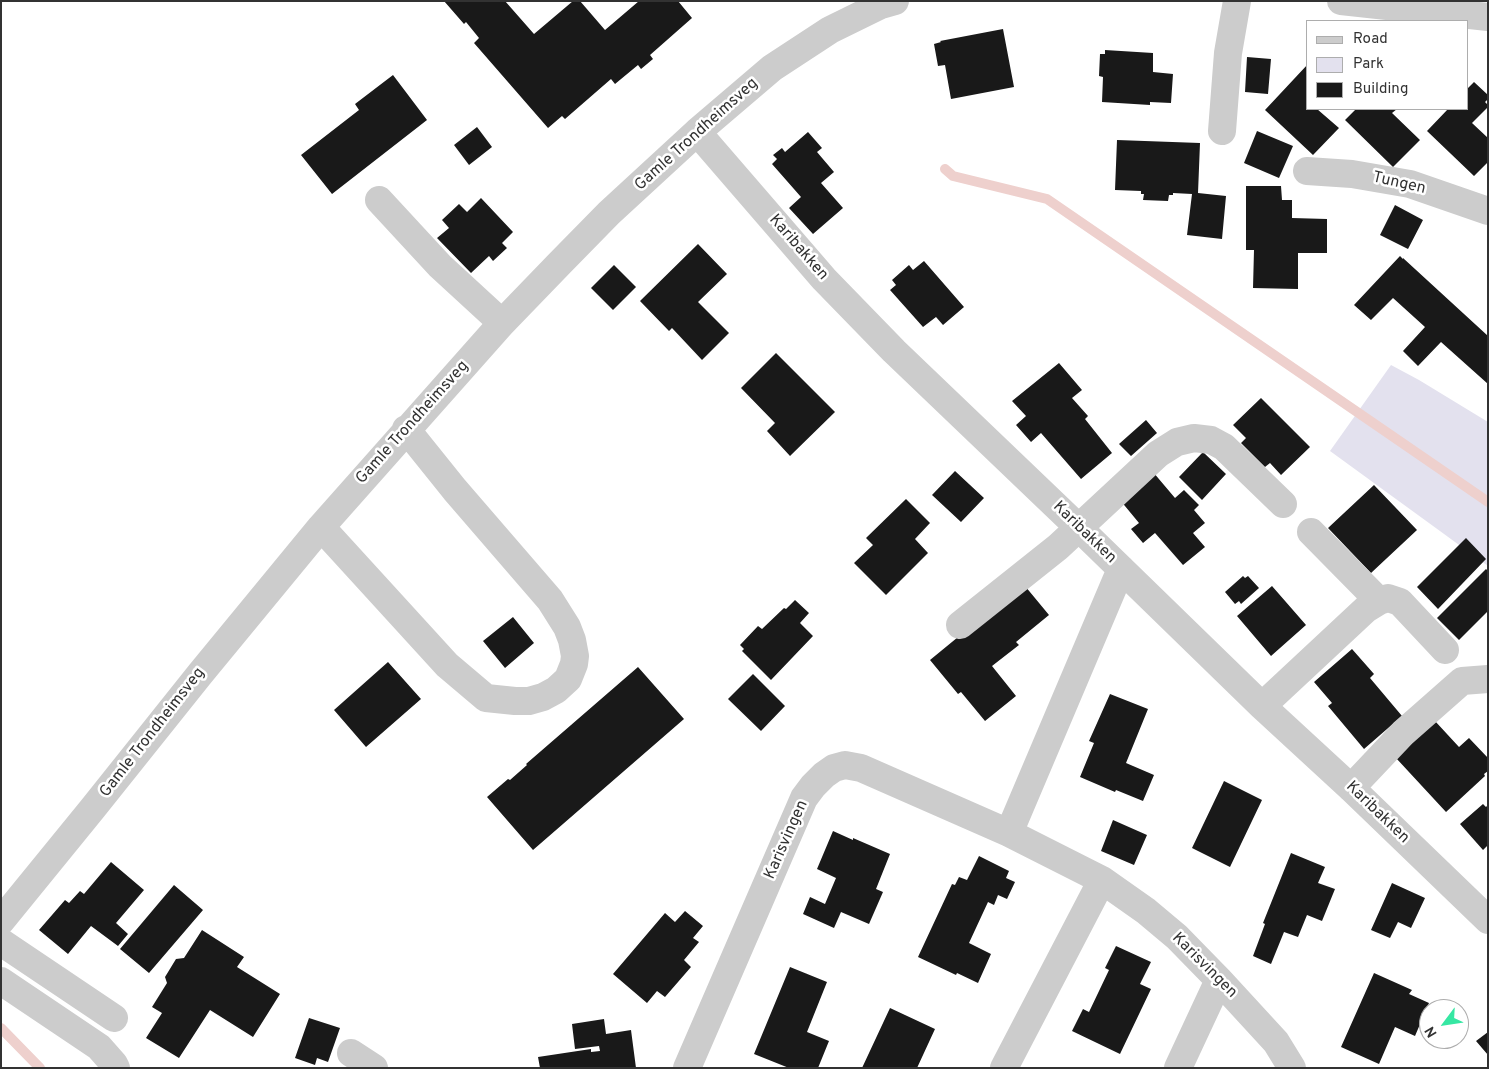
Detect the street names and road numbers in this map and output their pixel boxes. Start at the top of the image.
street label: Gamle Trondheimsveg [631,75,763,195]
street label: Tungen [1371,169,1427,199]
street label: Karibakken [764,211,832,285]
street label: Gamle Trondheimsveg [353,357,473,489]
street label: Karibakken [1048,498,1120,568]
street label: Gamle Trondheimsveg [96,664,210,802]
street label: Karibakken [1341,778,1413,848]
street label: Karisvingen [761,797,813,883]
street label: Karisvingen [1167,929,1241,1003]

